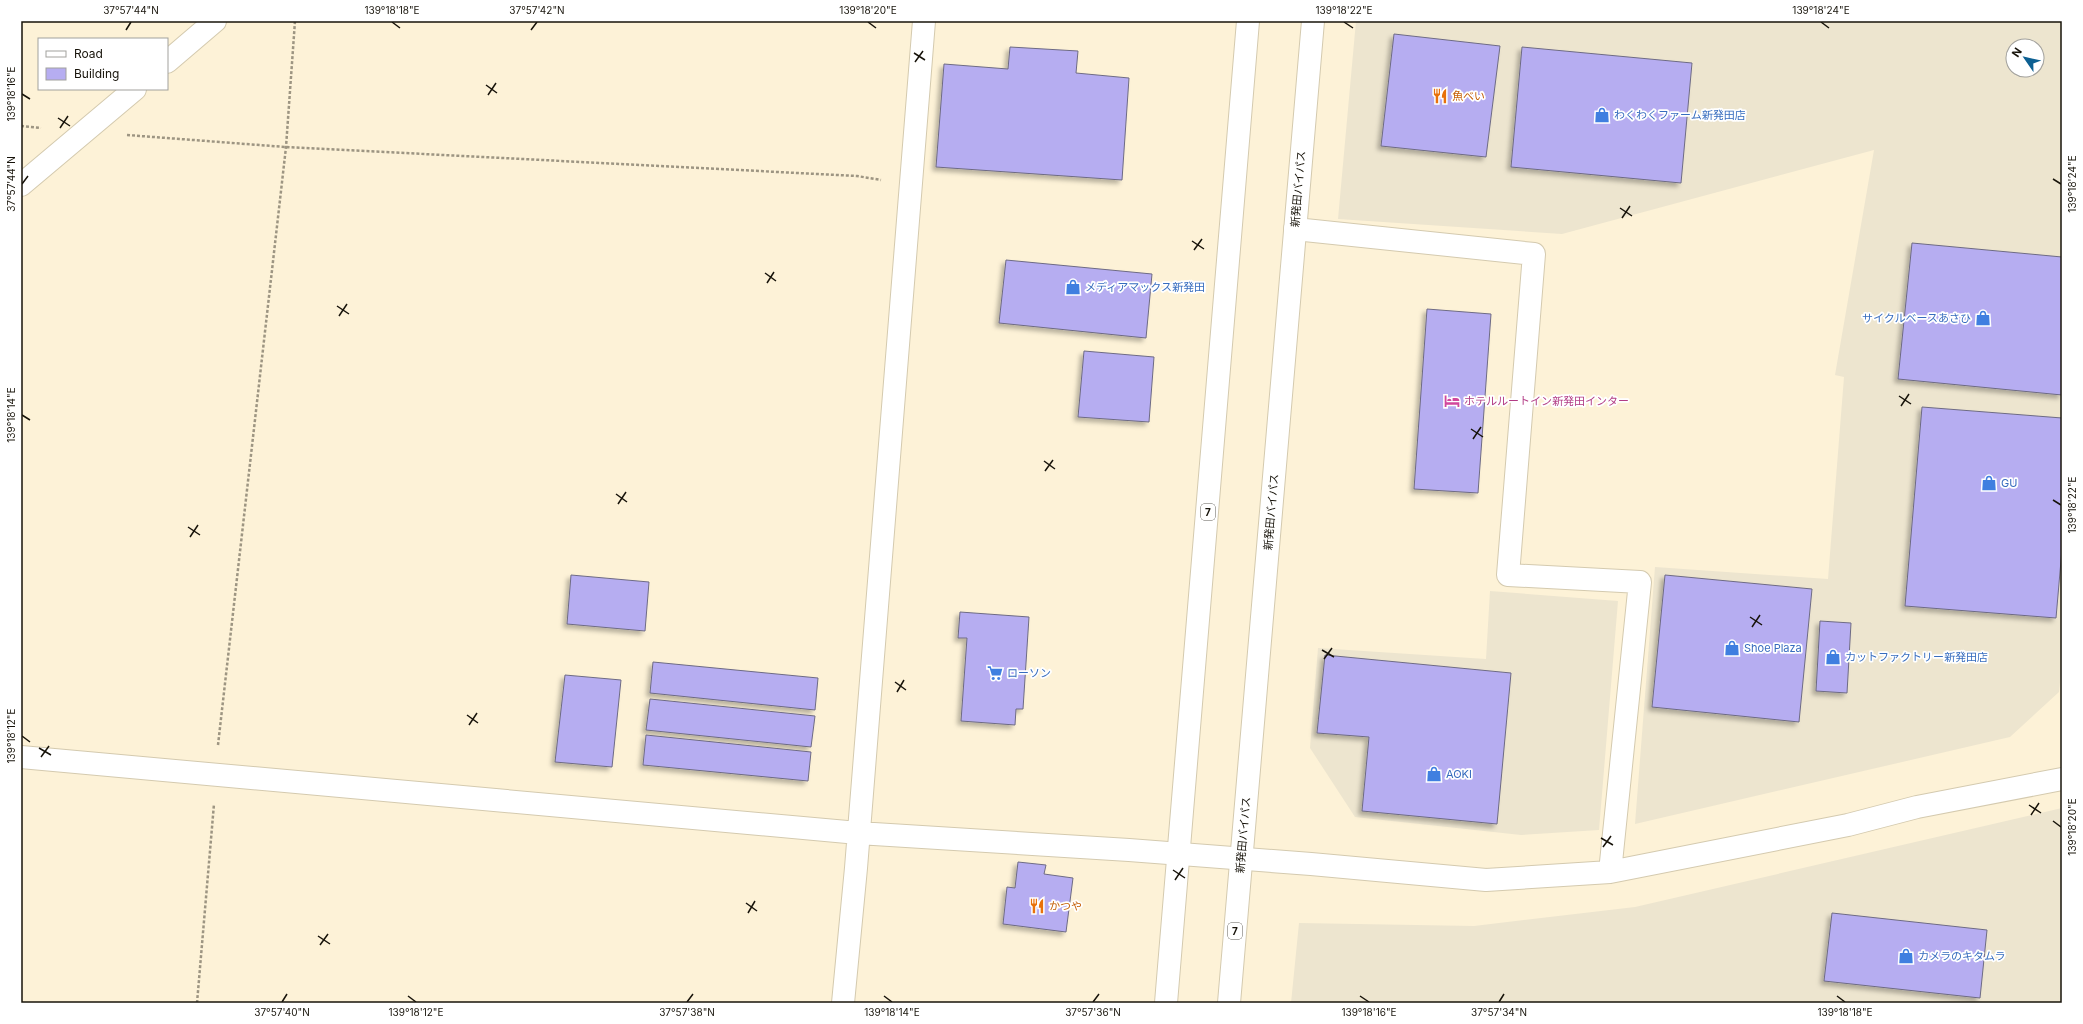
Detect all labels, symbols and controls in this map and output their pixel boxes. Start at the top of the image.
text: 37°57'44"N [103,4,159,16]
text: 139°18'18"E [364,4,420,16]
text: 37°57'42"N [509,4,565,16]
text: 139°18'20"E [839,4,897,16]
text: 139°18'22"E [1315,4,1373,16]
text: 139°18'24"E [1792,4,1850,16]
legend [38,38,168,90]
north arrow [2005,38,2045,78]
text: N [2009,45,2025,60]
text: Road [74,46,103,61]
text: 139°18'16"E [5,66,17,122]
text: Building [74,66,119,81]
restaurant icon: 魚べい [1431,87,1449,105]
place label: 魚べい [1452,89,1485,103]
shop icon: わくわくファーム新発田店 [1593,106,1611,124]
place label: わくわくファーム新発田店 [1614,108,1746,122]
street label: 新発田バイパス [1288,150,1308,228]
text: 139°18'24"E [2066,155,2078,213]
text: 37°57'44"N [5,156,17,212]
shop icon: メディアマックス新発田 [1064,278,1082,296]
place label: メディアマックス新発田 [1085,280,1205,294]
shop icon: サイクルベースあさひ [1974,309,1992,327]
place label: サイクルベースあさひ [1862,311,1971,325]
text: 139°18'14"E [5,387,17,443]
hotel icon: ホテルルートイン新発田インター [1443,392,1461,410]
place label: ホテルルートイン新発田インター [1464,394,1629,408]
street label: 新発田バイパス [1261,473,1281,551]
shop icon: GU [1980,474,1998,492]
place label: GU [2001,476,2017,490]
text: 139°18'22"E [2066,476,2078,534]
road number: 7 [1201,504,1215,520]
shop icon: Shoe Plaza [1723,639,1741,657]
place label: Shoe Plaza [1744,641,1802,655]
shop icon: カットファクトリー新発田店 [1824,648,1842,666]
place label: カットファクトリー新発田店 [1845,650,1988,664]
supermarket icon: ローソン [986,664,1004,682]
place label: ローソン [1007,666,1051,680]
text: 139°18'12"E [5,708,17,764]
shop icon: AOKI [1425,765,1443,783]
place label: AOKI [1446,767,1472,781]
street label: 新発田バイパス [1233,796,1253,874]
text: 139°18'20"E [2066,798,2078,856]
restaurant icon: かつや [1028,897,1046,915]
place label: かつや [1049,899,1082,913]
road number: 7 [1228,923,1242,939]
shop icon: カメラのキタムラ [1897,947,1915,965]
place label: カメラのキタムラ [1918,949,2005,963]
text: 37°57'40"N [254,1006,310,1018]
text: 139°18'12"E [388,1006,444,1018]
text: 37°57'38"N [659,1006,715,1018]
text: 139°18'14"E [864,1006,920,1018]
text: 37°57'36"N [1065,1006,1121,1018]
text: 139°18'16"E [1341,1006,1397,1018]
text: 37°57'34"N [1471,1006,1527,1018]
text: 139°18'18"E [1817,1006,1873,1018]

